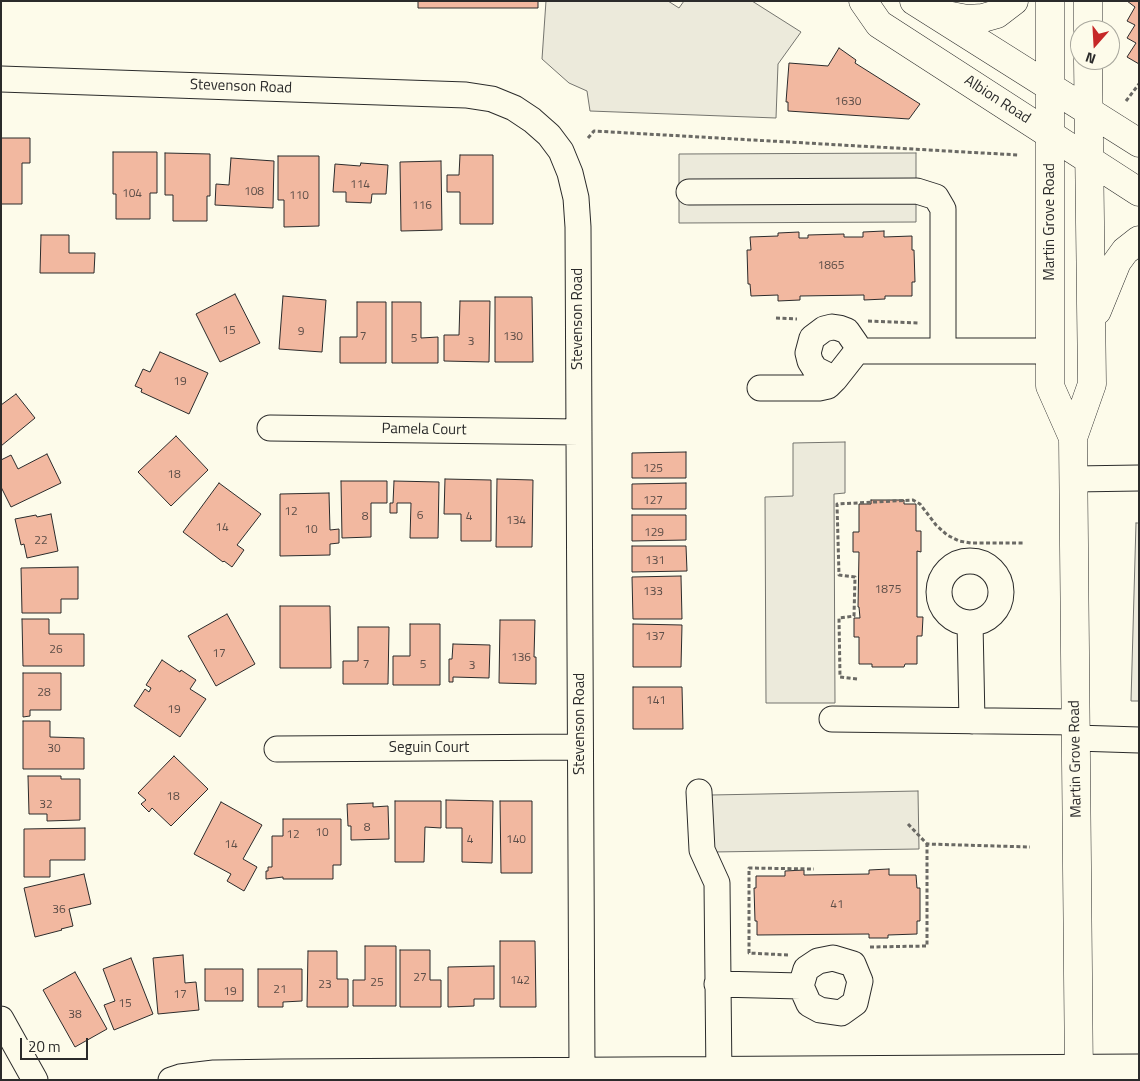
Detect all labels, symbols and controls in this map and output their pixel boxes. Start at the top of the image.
north arrow [1070,20,1120,70]
text: N [1082,47,1098,70]
street label: Albion Road [961,72,1033,128]
street label: Stevenson Road [190,76,292,98]
house number: 1630 [835,95,861,109]
street label: Martin Grove Road [1041,163,1059,281]
house number: 114 [350,178,370,192]
house number: 108 [244,185,264,199]
house number: 104 [122,187,142,201]
house number: 110 [289,189,309,203]
house number: 116 [412,199,432,213]
house number: 1865 [818,259,844,273]
street label: Stevenson Road [569,268,587,370]
house number: 15 [222,324,236,338]
house number: 9 [298,325,304,339]
house number: 7 [360,330,366,344]
house number: 130 [503,330,523,344]
house number: 5 [411,332,417,346]
house number: 3 [468,335,474,349]
house number: 19 [173,375,187,389]
street label: Pamela Court [381,420,467,440]
house number: 125 [643,462,663,476]
house number: 18 [167,468,181,482]
house number: 127 [643,494,663,508]
house number: 12 [284,505,298,519]
house number: 6 [417,509,423,523]
house number: 8 [362,510,368,524]
house number: 4 [466,510,472,524]
house number: 134 [506,514,526,528]
house number: 14 [215,521,229,535]
house number: 10 [304,523,318,537]
house number: 129 [644,526,664,540]
house number: 22 [34,534,48,548]
house number: 131 [645,554,665,568]
house number: 1875 [875,583,901,597]
house number: 133 [643,585,663,599]
house number: 137 [645,630,665,644]
house number: 26 [49,643,63,657]
house number: 17 [212,647,226,661]
house number: 136 [511,651,531,665]
house number: 7 [363,658,369,672]
house number: 5 [420,658,426,672]
house number: 3 [469,659,475,673]
street label: Stevenson Road [571,673,589,775]
house number: 28 [37,686,51,700]
house number: 141 [646,694,666,708]
street label: Martin Grove Road [1066,700,1086,818]
house number: 19 [167,703,181,717]
street label: Seguin Court [389,739,469,757]
house number: 30 [47,742,61,756]
house number: 18 [166,790,180,804]
house number: 32 [39,798,53,812]
house number: 8 [364,821,370,835]
house number: 10 [315,826,329,840]
house number: 12 [286,828,300,842]
house number: 4 [467,833,473,847]
house number: 140 [506,833,526,847]
house number: 14 [224,838,238,852]
house number: 41 [830,898,844,912]
house number: 36 [52,903,66,917]
house number: 27 [413,971,427,985]
house number: 142 [510,974,530,988]
house number: 25 [370,976,384,990]
house number: 23 [318,978,332,992]
house number: 21 [273,983,287,997]
house number: 19 [223,985,237,999]
house number: 17 [173,988,187,1002]
house number: 15 [118,997,132,1011]
house number: 38 [68,1008,82,1022]
scale bar [22,1028,90,1060]
text: 20 m [28,1035,61,1058]

